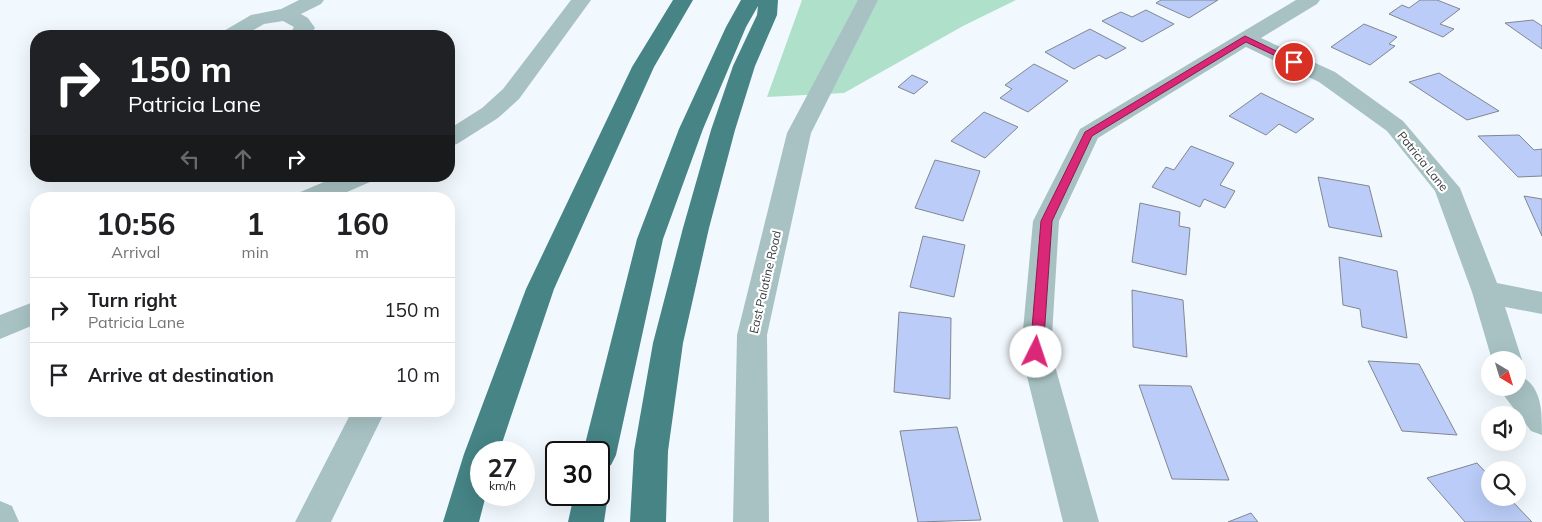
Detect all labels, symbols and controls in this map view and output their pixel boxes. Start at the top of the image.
pin [1273,41,1315,83]
text: 150 m [128,47,232,91]
icon: arrive [1280,48,1308,76]
icon: right [45,50,110,115]
text: Patricia Lane [128,90,261,118]
street label: Patricia Lane [1394,128,1452,194]
icon: left [176,145,204,173]
icon: ahead [229,145,257,173]
icon: right [282,145,310,173]
text: 10:56 [96,205,176,243]
text: 1 [246,205,264,243]
text: 160 [335,205,389,243]
street label: East Palatine Road [746,229,784,335]
text: Arrival [111,242,160,262]
text: min [242,242,269,262]
text: m [355,242,369,262]
text: Turn right [88,288,177,312]
icon: right [45,296,73,324]
text: 150 m [384,298,440,322]
text: Patricia Lane [88,312,185,332]
position arrow [1009,325,1061,377]
north arrow [1481,351,1526,396]
map controls [1481,351,1526,506]
icon: arrive [45,361,73,389]
text: Arrive at destination [88,363,274,387]
text: 10 m [396,363,440,387]
button: sound [1481,406,1526,451]
speed limit sign: 30 [545,441,610,506]
text: 27 [487,452,518,483]
button: search [1481,461,1526,506]
text: km/h [489,478,516,493]

